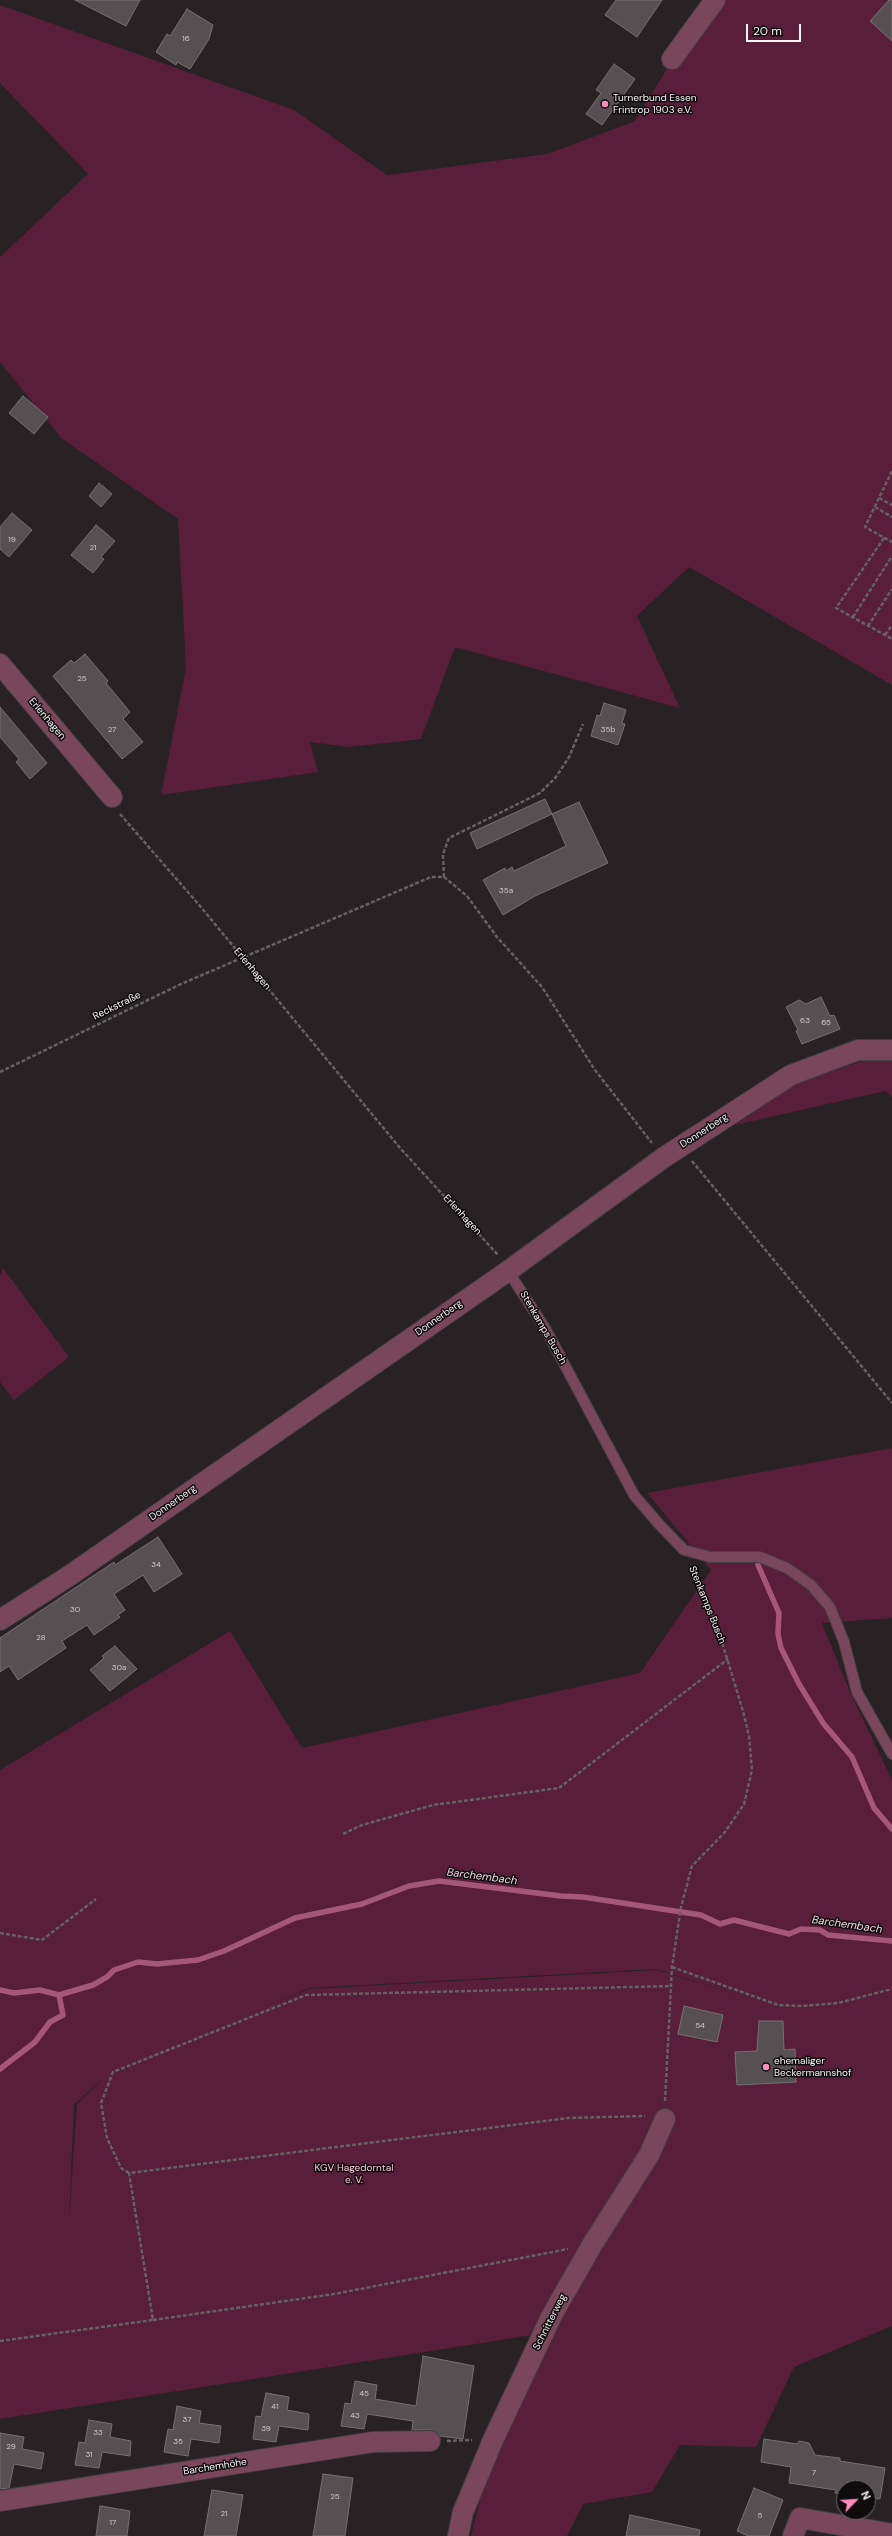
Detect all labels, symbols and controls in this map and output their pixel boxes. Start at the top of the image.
scale bar [748,16,803,42]
text: 20 m [753,23,782,39]
house number: 16 [182,34,190,44]
place label: Turnerbund Essen Frintrop 1903 e.V. [613,92,696,116]
marker: Turnerbund Essen Frintrop 1903 e.V. [600,99,610,109]
house number: 19 [8,535,16,545]
house number: 21 [89,543,97,553]
house number: 25 [77,674,87,684]
street label: Erlenhagen [26,696,68,742]
house number: 27 [108,725,116,735]
house number: 35b [601,725,615,735]
house number: 35a [499,886,513,896]
street label: Erlenhagen [231,946,273,992]
street label: Reckstraße [91,989,143,1023]
house number: 63 [800,1016,810,1026]
house number: 65 [821,1018,831,1028]
street label: Donnerberg [678,1111,730,1151]
street label: Erlenhagen [440,1192,484,1238]
street label: Stenkamps Busch [517,1289,569,1367]
street label: Donnerberg [413,1297,465,1339]
street label: Donnerberg [147,1482,199,1524]
house number: 34 [151,1560,161,1570]
street label: Stenkamps Busch [686,1564,728,1646]
house number: 30 [70,1605,80,1615]
house number: 28 [36,1633,46,1643]
house number: 30a [112,1663,126,1673]
water label: Barchembach [446,1866,518,1888]
water label: Barchembach [811,1914,883,1936]
house number: 54 [695,2021,705,2031]
place label: ehemaliger Beckermannshof [774,2055,851,2078]
marker: ehemaliger Beckermannshof [761,2062,771,2072]
park label: KGV Hagedorntal e. V. [315,2162,393,2186]
street label: Schnitterweg [531,2292,569,2352]
house number: 45 [359,2389,369,2399]
house number: 41 [271,2402,279,2412]
house number: 43 [350,2411,360,2421]
house number: 37 [183,2415,191,2425]
house number: 39 [261,2424,271,2434]
house number: 33 [93,2428,103,2438]
house number: 35 [173,2437,183,2447]
house number: 29 [6,2442,16,2452]
house number: 31 [85,2450,93,2460]
street label: Barchemhöhe [182,2456,248,2478]
house number: 7 [812,2468,816,2478]
north arrow [836,2480,876,2520]
text: N [858,2489,874,2502]
house number: 25 [330,2492,340,2502]
house number: 21 [220,2509,228,2519]
house number: 5 [758,2511,762,2521]
house number: 17 [110,2518,116,2528]

